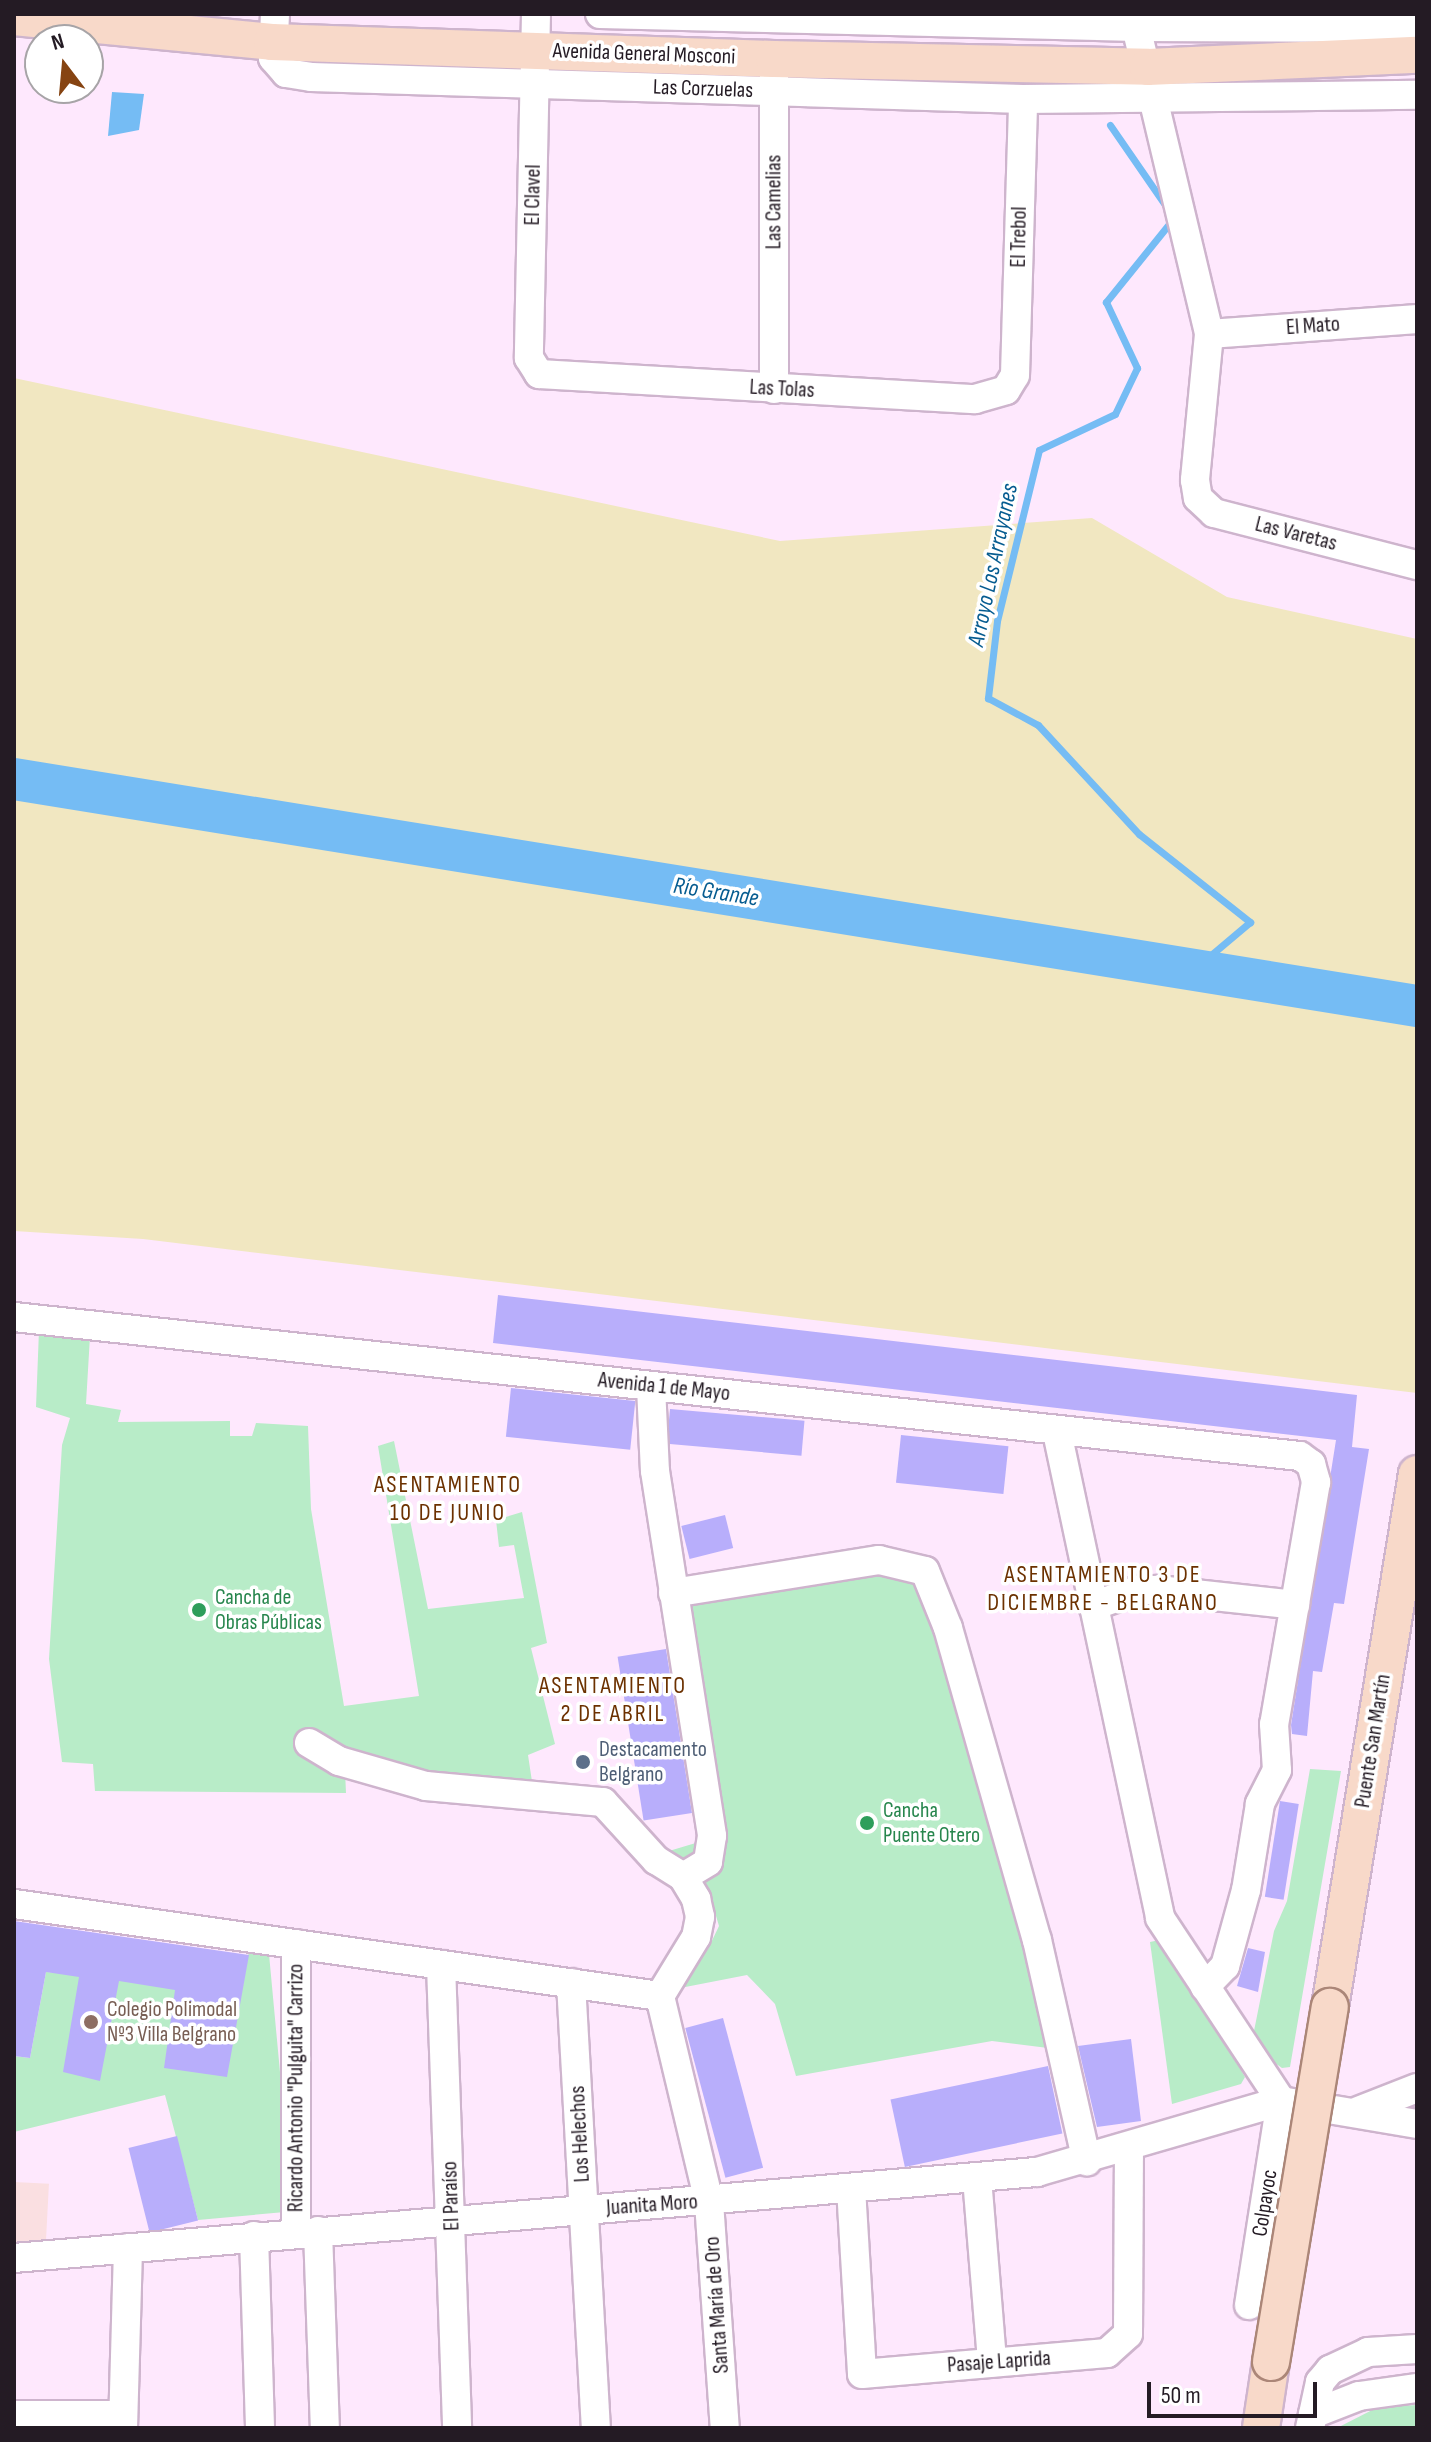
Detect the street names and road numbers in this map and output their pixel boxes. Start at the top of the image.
street label: Avenida General Mosconi [552,38,736,70]
street label: Las Corzuelas [652,74,754,104]
street label: Las Camelias [761,155,787,249]
street label: El Clavel [519,164,547,226]
street label: El Trebol [1005,206,1033,268]
street label: El Mato [1285,311,1341,341]
street label: Las Tolas [749,374,815,404]
street label: Las Varetas [1252,511,1340,557]
street label: Avenida 1 de Mayo [597,1367,731,1407]
street label: Puente San Martín [1349,1672,1397,1810]
street label: Ricardo Antonio "Pulguita" Carrizo [283,1964,309,2212]
street label: Los Helechos [564,2085,596,2183]
street label: El Paraíso [437,2161,465,2231]
street label: Colpayoc [1247,2168,1283,2238]
street label: Juanita Moro [605,2189,699,2221]
street label: Santa María de Oro [699,2236,735,2374]
street label: Pasaje Laprida [946,2345,1052,2379]

